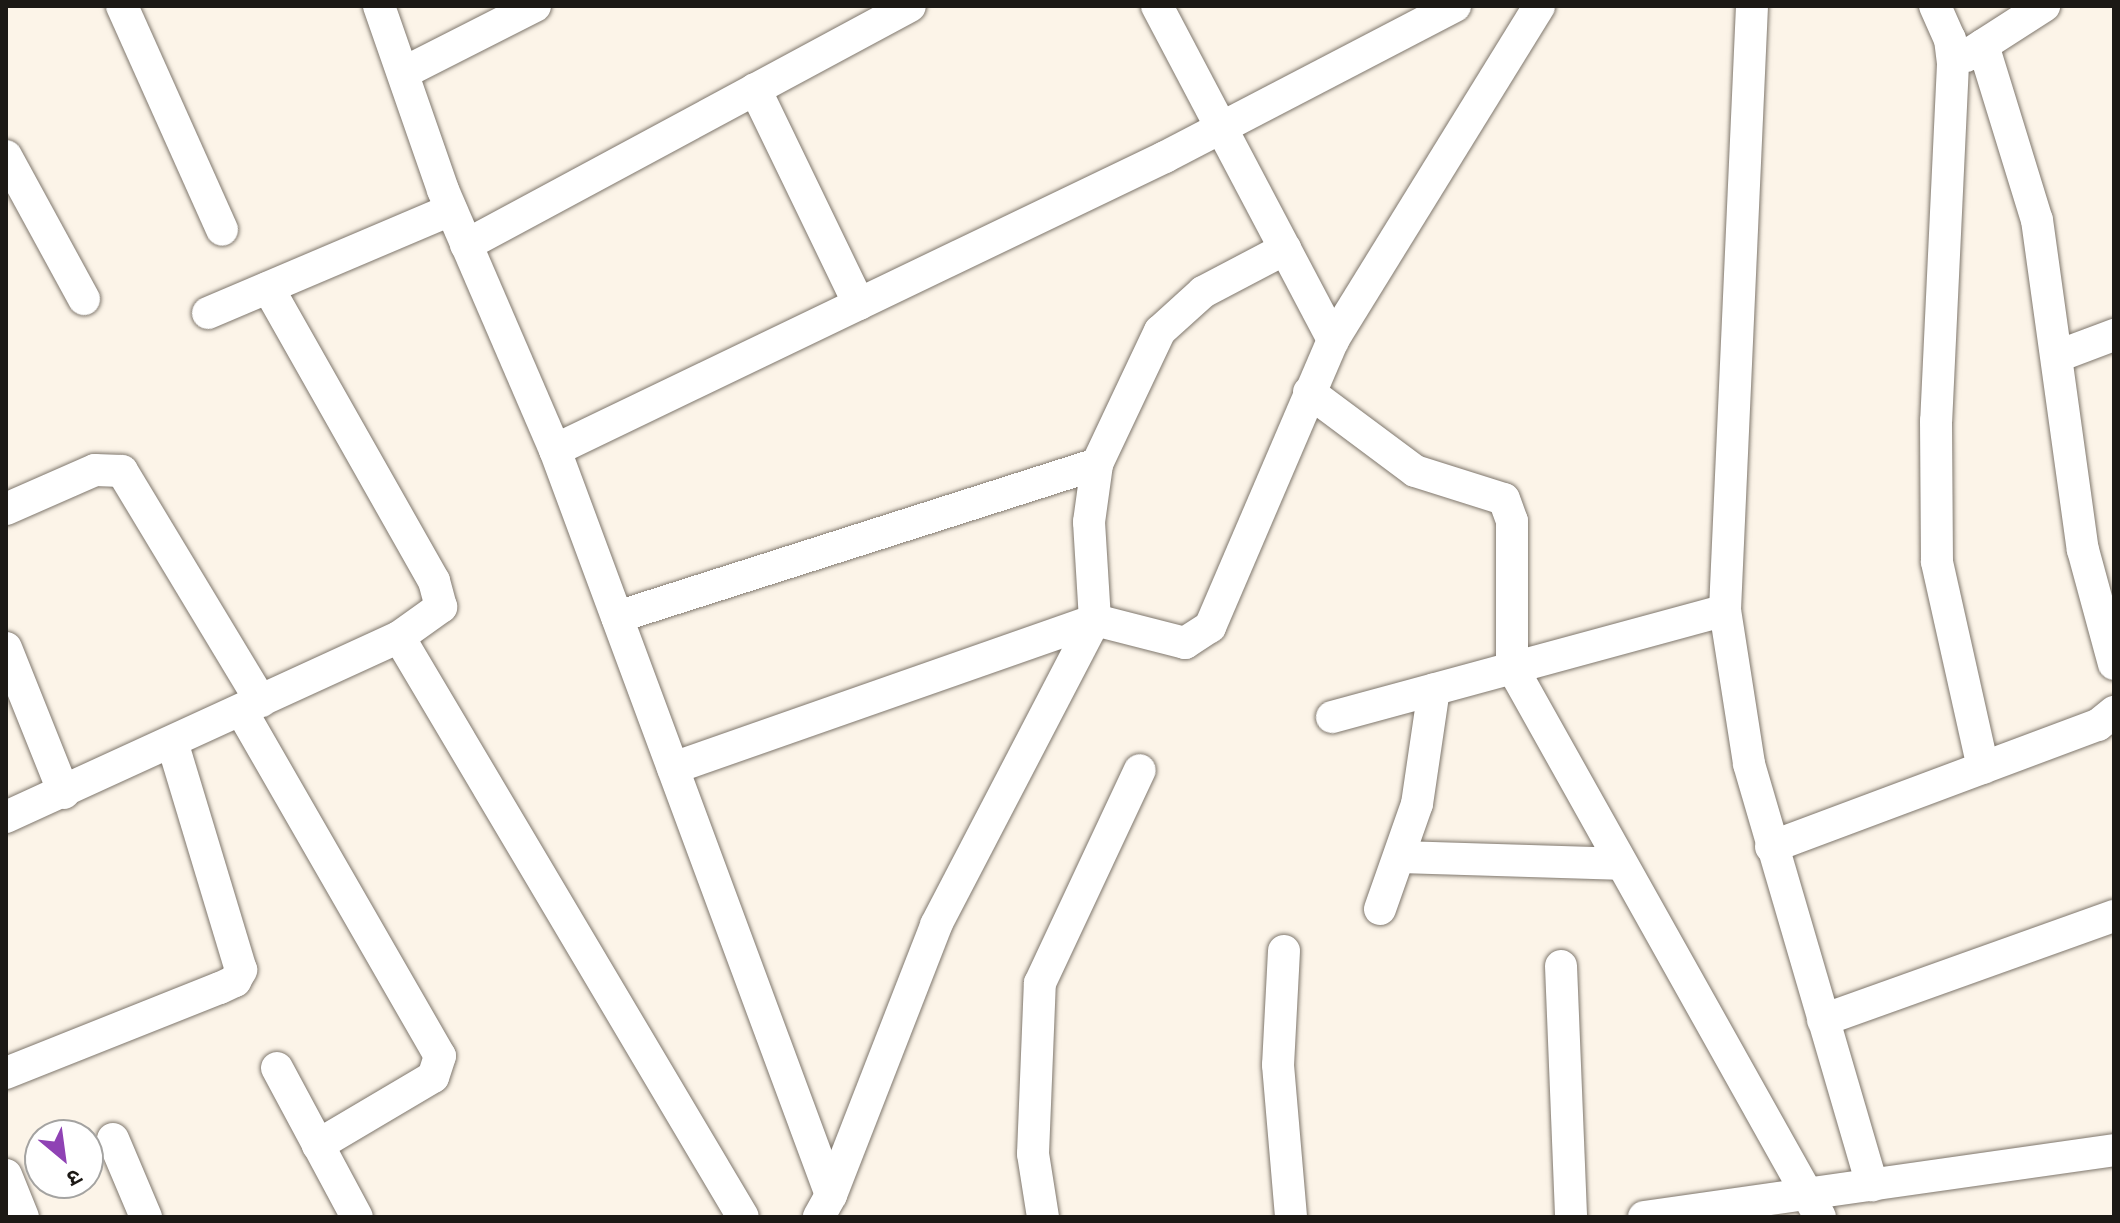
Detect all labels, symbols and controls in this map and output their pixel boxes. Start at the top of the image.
north arrow [24,1119,104,1199]
text: उ [61,1160,89,1196]

